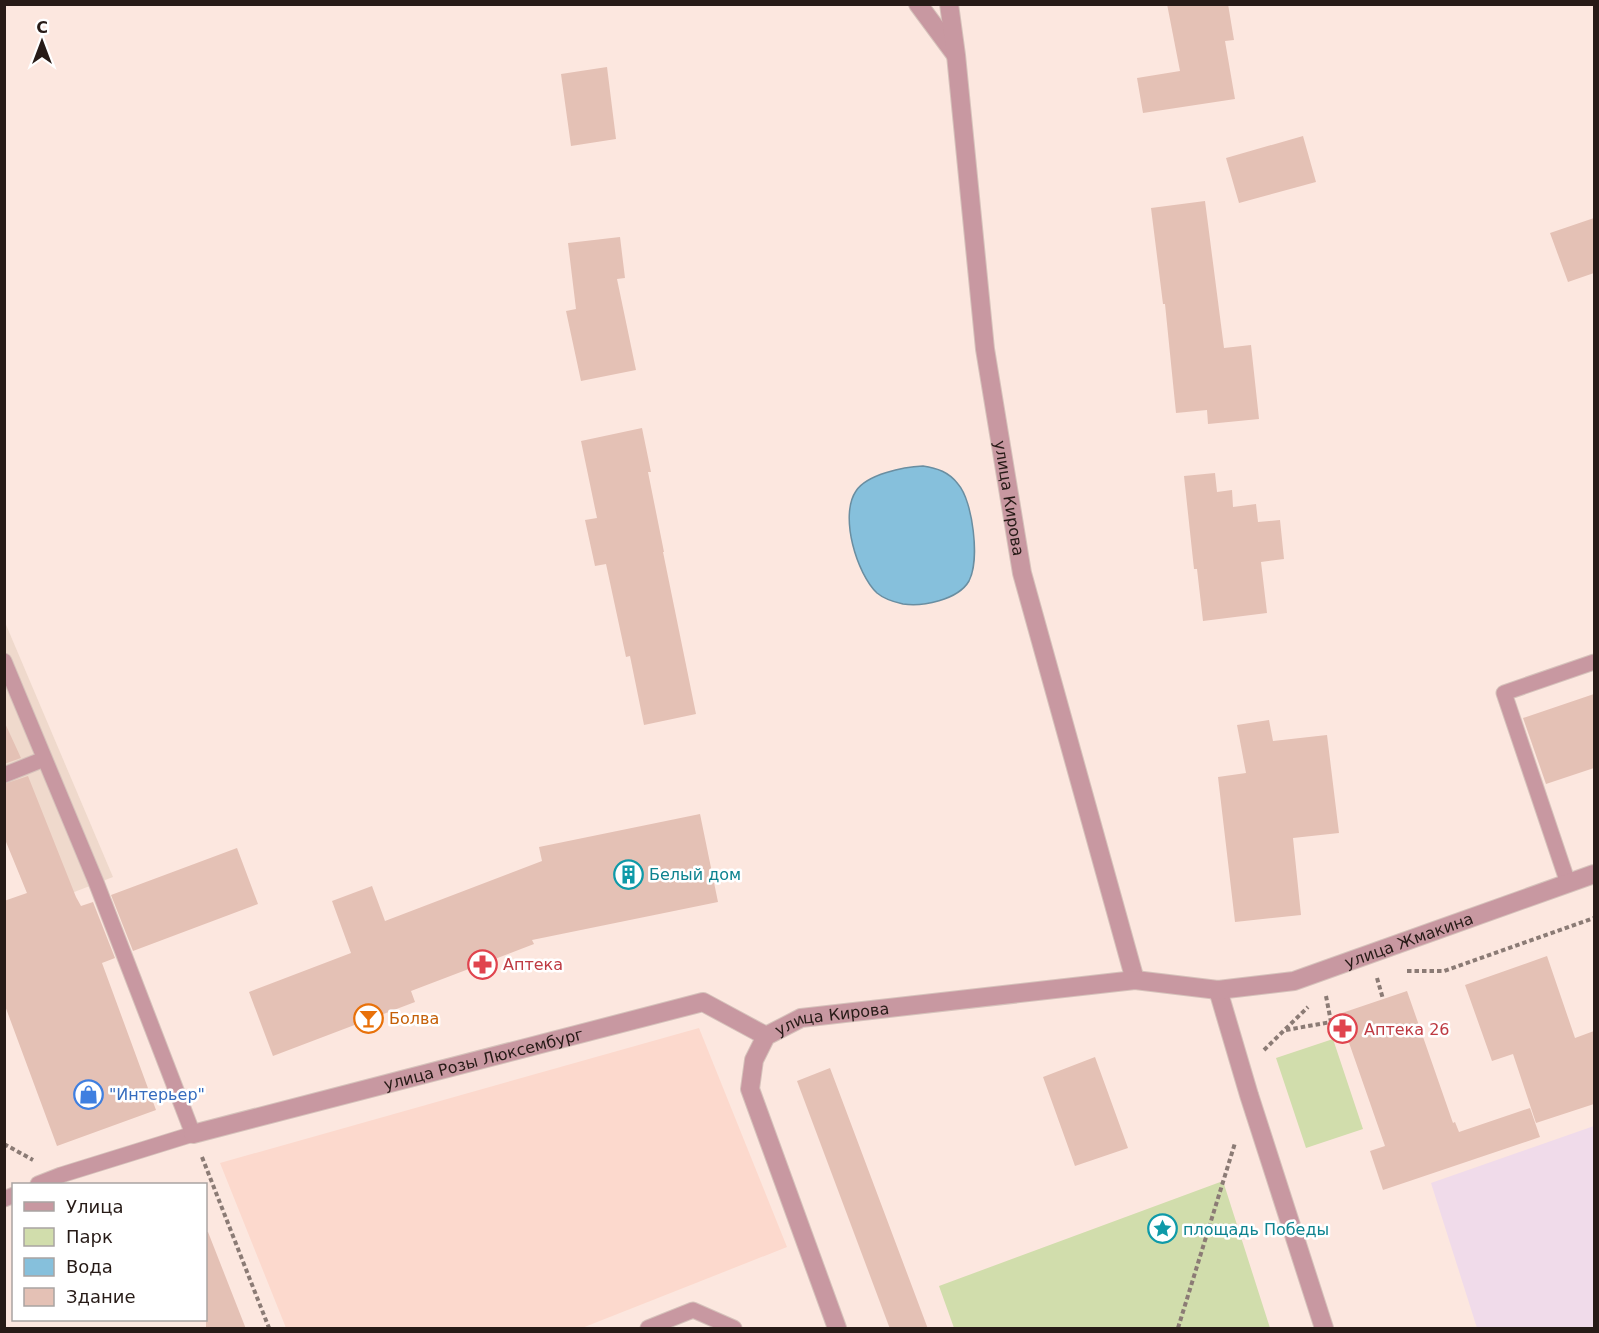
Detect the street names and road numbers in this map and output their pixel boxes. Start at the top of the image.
street label: улица Кирова [990,439,1028,557]
street label: улица Жмакина [1342,909,1476,972]
street label: улица Кирова [772,999,890,1040]
street label: улица Розы Люксембург [382,1024,585,1094]

